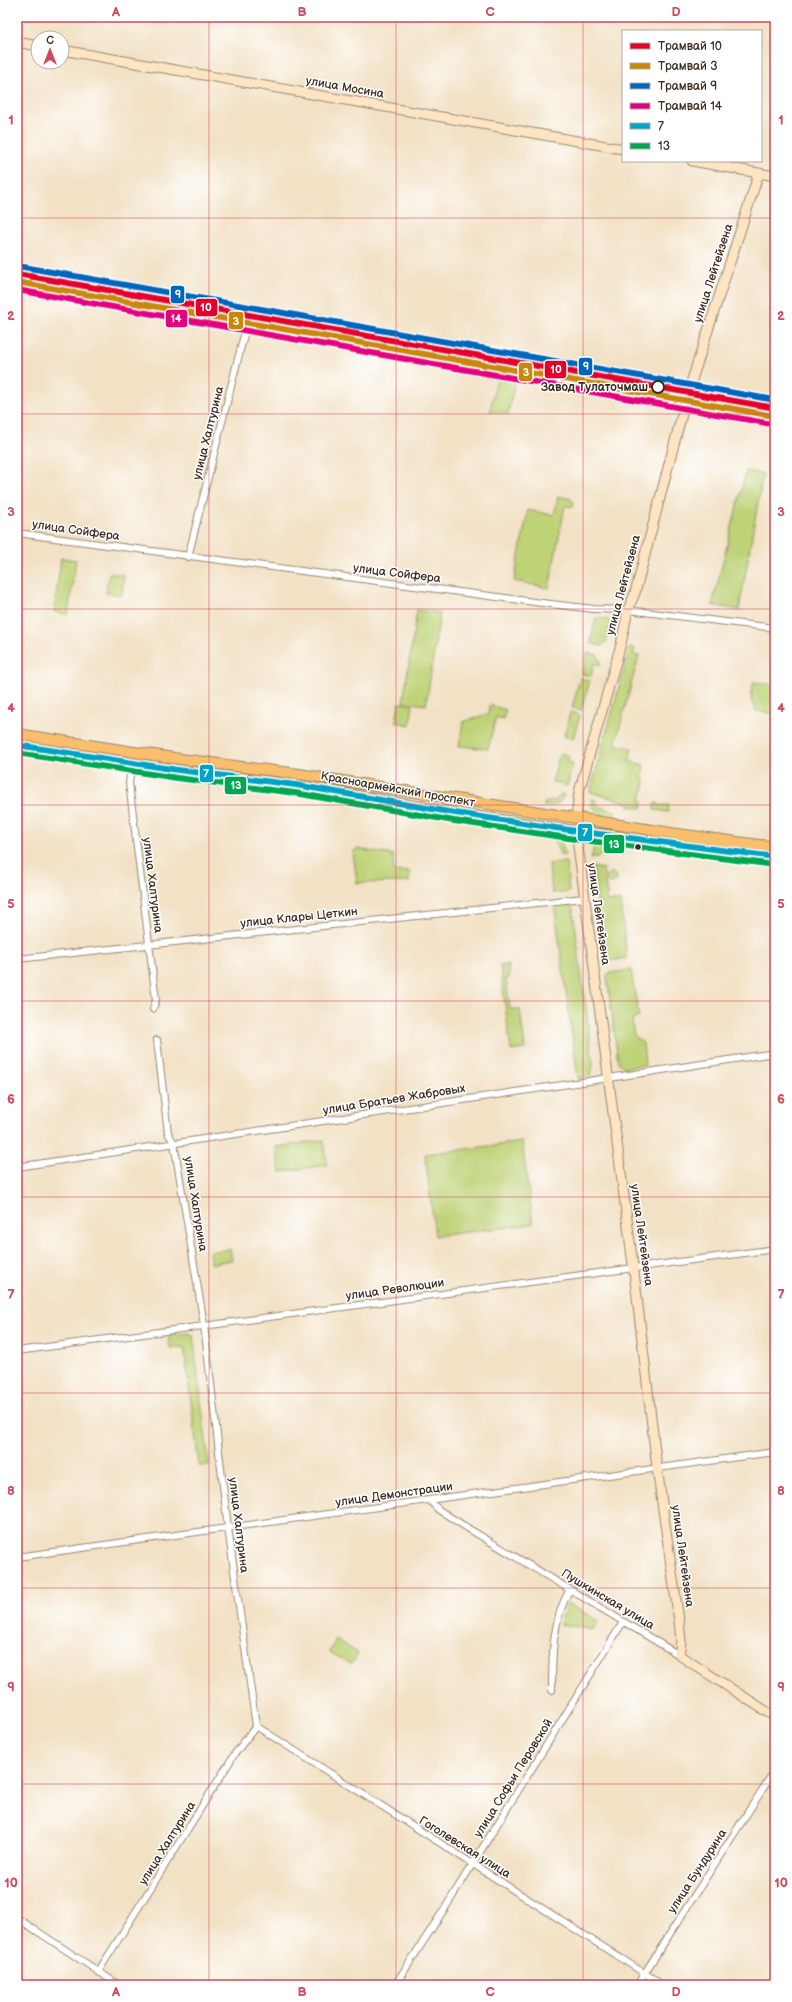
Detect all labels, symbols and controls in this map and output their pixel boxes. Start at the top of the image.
text: A [111,4,120,20]
text: B [297,4,307,20]
text: C [485,4,495,20]
text: D [671,4,681,20]
north arrow [30,30,70,70]
legend [622,30,762,162]
text: С [46,34,54,47]
text: Трамвай 10 [658,39,722,54]
text: Трамвай 3 [658,59,718,74]
street label: улица Мосина [305,73,385,102]
text: Трамвай 9 [658,79,717,94]
text: Трамвай 14 [658,99,723,114]
text: 1 [8,112,14,128]
text: 1 [778,112,784,128]
text: 7 [658,119,664,134]
text: 13 [658,139,670,154]
street label: улица Лейтейзена [690,222,737,324]
line badge: 9 [170,285,185,304]
text: 9 [175,288,181,301]
line badge: 10 [195,298,218,317]
text: 10 [200,301,212,314]
text: 2 [7,308,15,324]
text: 2 [777,308,785,324]
line badge: 14 [165,309,188,328]
line badge: 3 [228,311,244,330]
text: 14 [170,312,182,325]
text: 3 [233,315,240,328]
line badge: 9 [578,357,593,376]
line badge: 10 [544,360,567,379]
text: 9 [583,360,589,373]
line badge: 3 [518,362,533,382]
text: 10 [550,363,562,376]
text: 3 [523,366,530,379]
place label: Завод Тулаточмаш [541,380,648,395]
marker: Завод Тулаточмаш [651,380,665,394]
street label: улица Халтурина [190,385,227,482]
text: 3 [7,504,15,520]
text: 3 [777,504,785,520]
street label: улица Сойфера [31,517,121,544]
street label: улица Лейтейзена [603,533,644,637]
street label: улица Сойфера [352,561,442,586]
text: 4 [7,700,15,716]
text: 4 [777,700,785,716]
line badge: 7 [199,764,214,783]
text: 7 [203,767,209,780]
street label: Красноармейский проспект [320,769,477,811]
line badge: 13 [224,776,247,795]
text: 13 [230,779,242,792]
line badge: 7 [577,823,593,842]
text: 7 [582,826,588,839]
line badge: 13 [603,834,625,854]
street label: улица Халтурина [139,836,166,934]
text: 13 [608,838,620,851]
unlabelled marker [633,842,643,852]
street label: улица Лейтейзена [584,862,613,966]
text: 5 [7,896,15,912]
text: 5 [777,896,785,912]
street label: улица Клары Цеткин [240,904,359,931]
street label: улица Братьев Жабровых [322,1081,467,1118]
text: 6 [7,1091,15,1107]
text: 6 [777,1091,785,1107]
street label: улица Халтурина [181,1155,210,1253]
street label: улица Лейтейзена [627,1183,656,1287]
street label: улица Революции [345,1275,445,1304]
text: 7 [7,1287,15,1303]
text: 7 [777,1287,785,1303]
street label: улица Халтурина [225,1476,252,1574]
street label: улица Демонстрации [334,1479,454,1510]
text: 8 [7,1483,15,1499]
text: 8 [777,1483,785,1499]
street label: улица Лейтейзена [668,1504,697,1608]
street label: Пушкинская улица [558,1566,657,1633]
text: 9 [7,1679,15,1695]
text: 9 [777,1679,785,1695]
street label: улица Софьи Перовской [471,1716,556,1840]
street label: улица Халтурина [136,1799,199,1888]
street label: Гоголевская улица [416,1813,513,1882]
street label: улица Бундурина [665,1826,730,1916]
text: 10 [4,1875,18,1891]
text: 10 [774,1875,788,1891]
text: A [111,1984,120,2000]
text: B [297,1984,307,2000]
text: C [485,1984,495,2000]
text: D [671,1984,681,2000]

